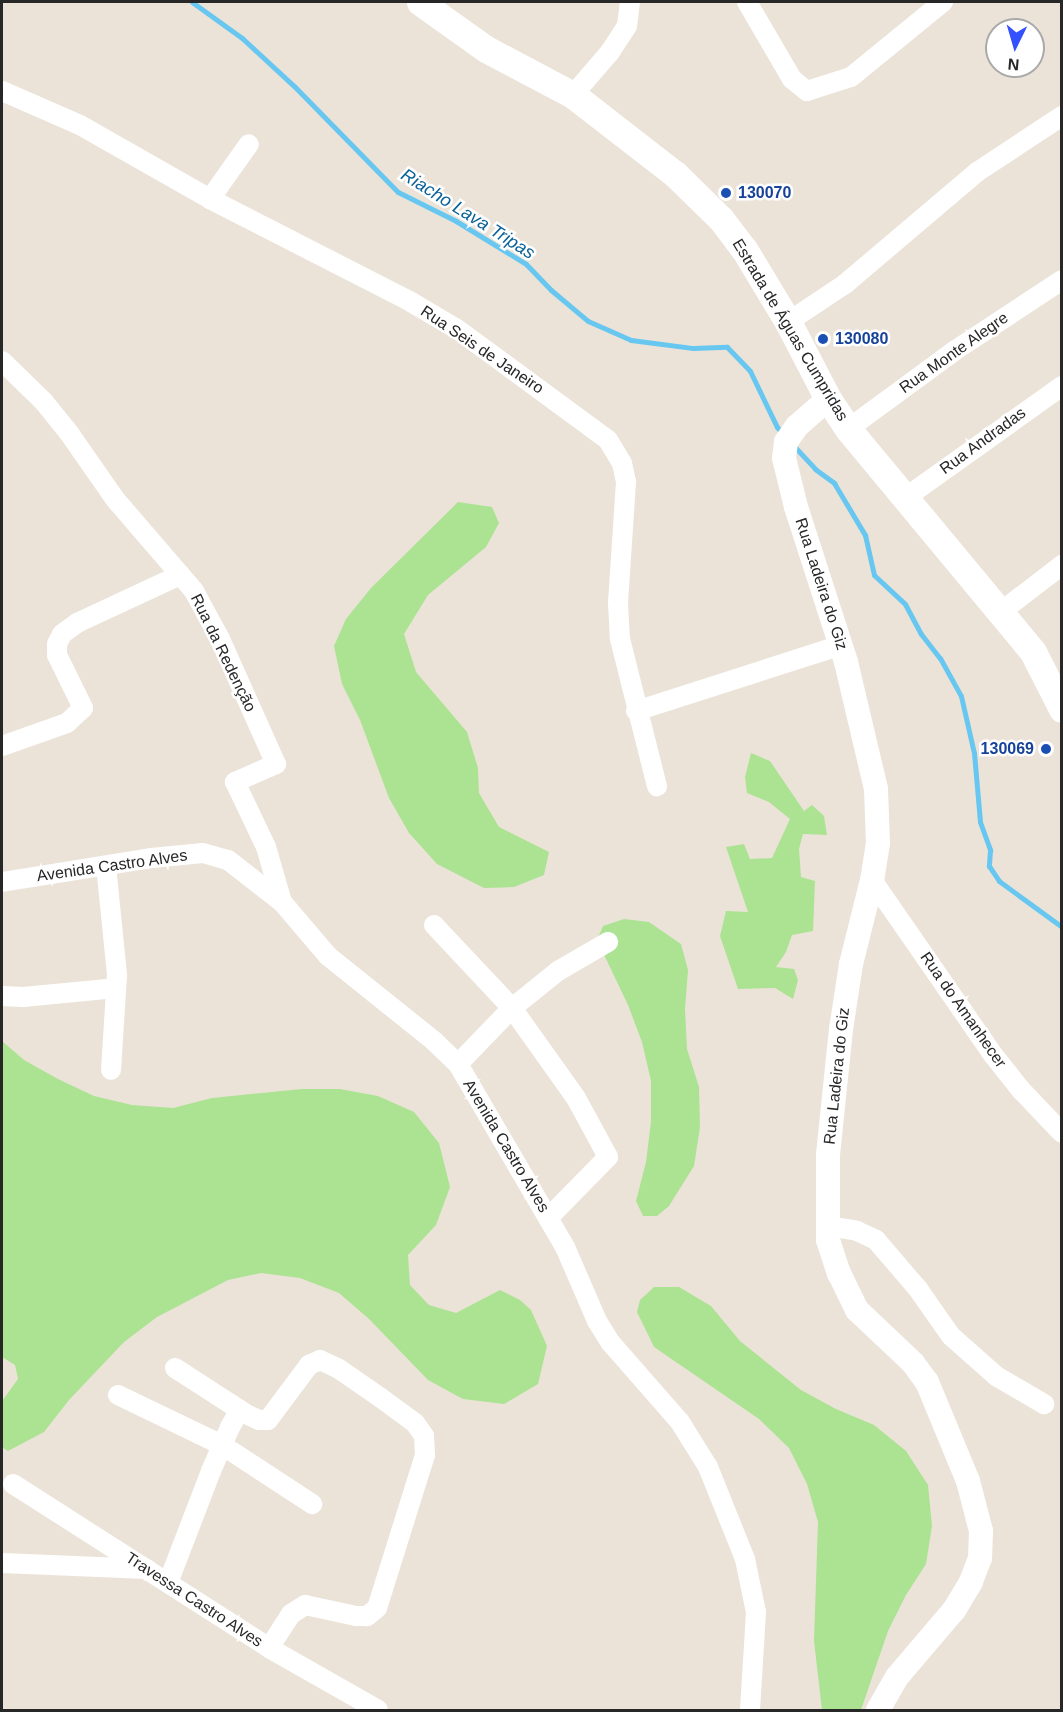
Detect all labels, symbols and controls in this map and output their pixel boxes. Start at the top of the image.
north arrow [985,18,1045,78]
text: N [1007,55,1020,73]
water label: Riacho Lava Tripas [397,164,539,264]
place label: 130070 [738,183,791,203]
marker: 130070 [719,186,733,200]
street label: Estrada de Águas Cumpridas [728,235,852,425]
street label: Rua Seis de Janeiro [417,302,547,398]
street label: Rua Monte Alegre [896,308,1012,398]
place label: 130080 [835,329,888,349]
marker: 130080 [816,332,830,346]
street label: Rua Andradas [936,403,1030,479]
street label: Rua Ladeira do Giz [791,515,851,653]
street label: Rua da Redenção [186,591,260,715]
place label: 130069 [981,739,1034,759]
marker: 130069 [1039,742,1053,756]
street label: Avenida Castro Alves [35,846,189,886]
street label: Rua do Amanhecer [916,948,1010,1072]
street label: Rua Ladeira do Giz [820,1006,854,1146]
street label: Avenida Castro Alves [458,1076,554,1216]
street label: Travessa Castro Alves [122,1548,266,1652]

